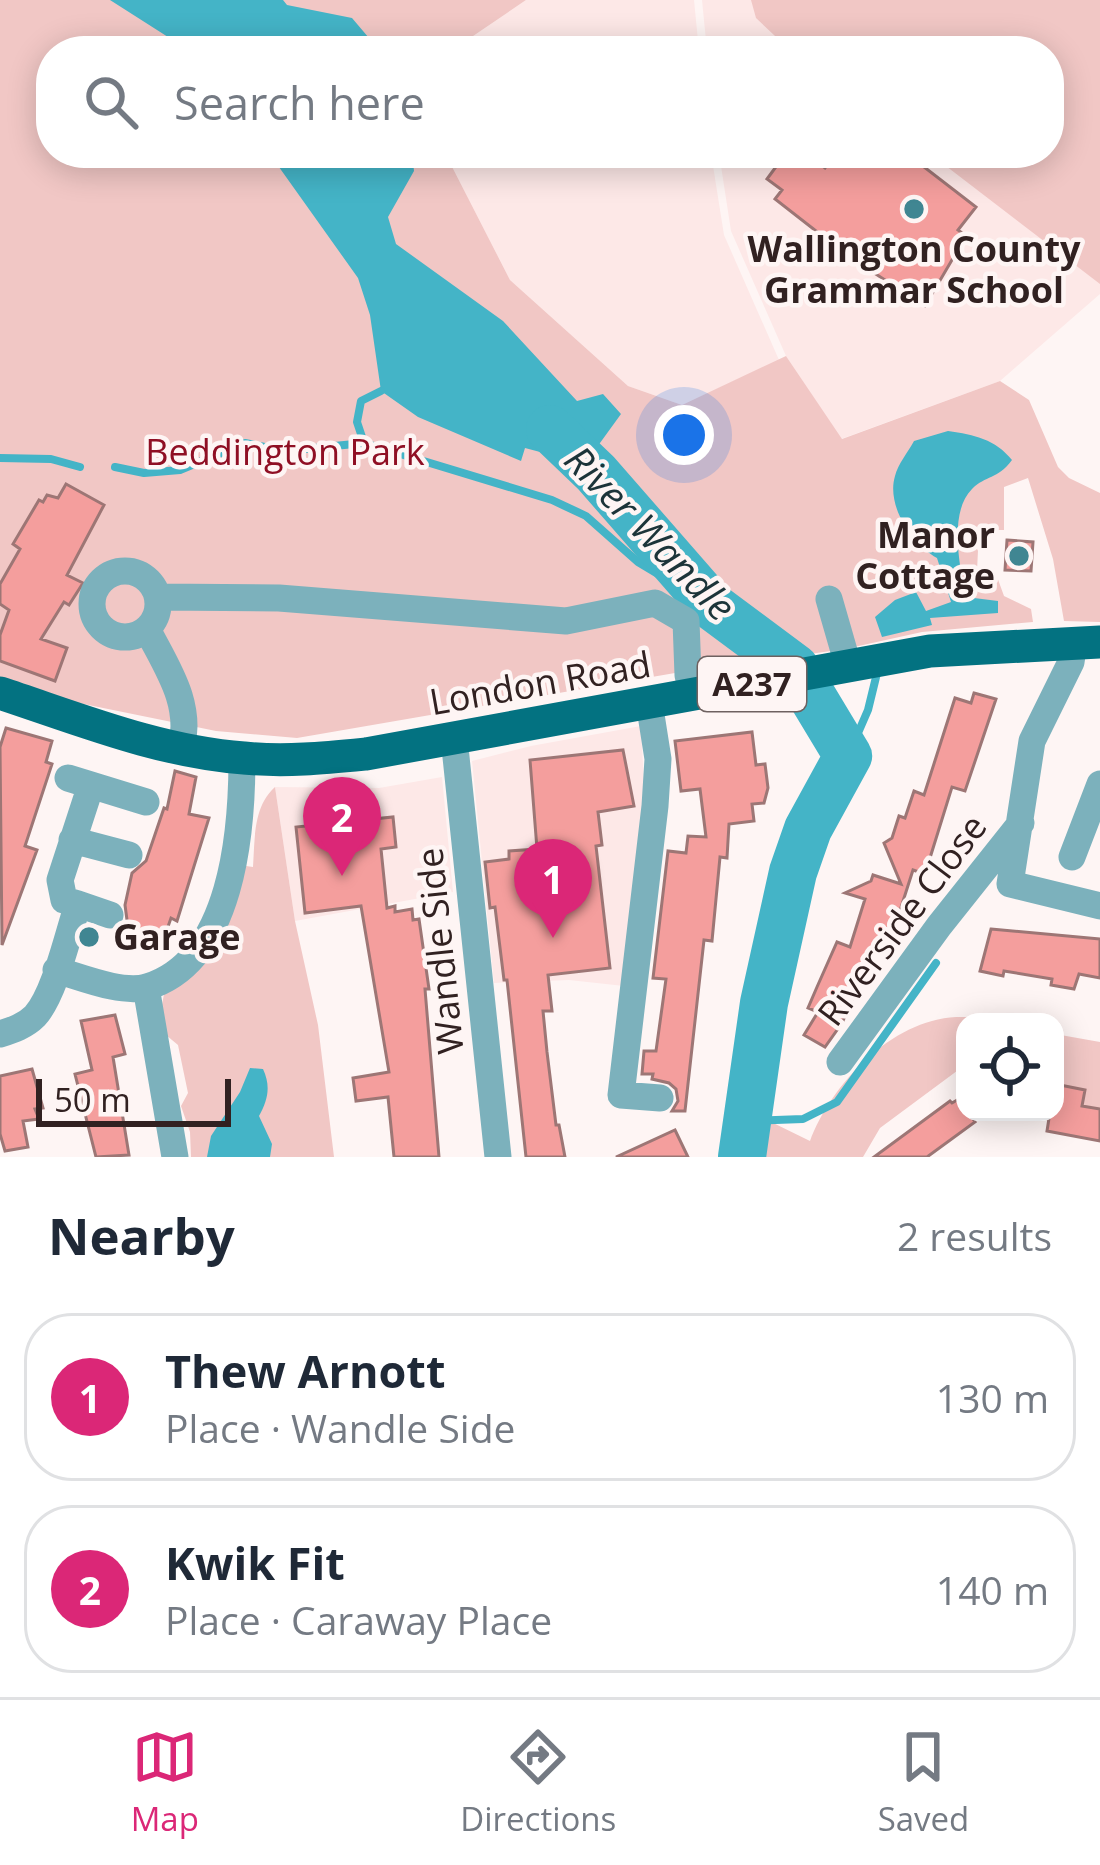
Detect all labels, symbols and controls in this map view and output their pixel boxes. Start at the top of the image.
search box [36,36,1064,168]
icon: search [78,69,144,135]
text: Search here [174,72,425,133]
marker: Wallington County Grammar School [901,196,927,222]
place label: Wallington County Grammar School [747,224,1081,314]
your location [654,405,714,465]
park label: Beddington Park [145,427,425,476]
water label: River Wandle [554,433,748,631]
place label: Manor Cottage [855,510,995,600]
marker: Manor Cottage [1006,543,1032,569]
street label: London Road [426,639,654,726]
road number: A237 [698,657,806,711]
pin: 2 [303,777,381,876]
street label: Riverside Close [806,804,997,1035]
pin: 1 [514,839,592,938]
street label: Wandle Side [404,846,475,1057]
place label: Garage [113,912,241,961]
marker: Garage [76,924,102,950]
map controls [956,1013,1064,1121]
button: locate [956,1013,1064,1121]
scale bar [36,1073,231,1126]
text: 50 m [54,1077,131,1122]
text: Nearby [48,1200,235,1270]
text: 2 results [897,1209,1052,1262]
text: Thew Arnott [165,1340,445,1401]
text: 1 [79,1371,101,1424]
text: 130 m [936,1371,1049,1424]
text: Place · Wandle Side [165,1401,515,1454]
text: Kwik Fit [165,1532,345,1593]
text: 2 [79,1563,101,1616]
text: 140 m [936,1563,1049,1616]
text: Place · Caraway Place [165,1593,552,1646]
tab: Map [131,1724,199,1841]
tab: Directions [460,1724,616,1841]
tab: Saved [878,1724,969,1841]

